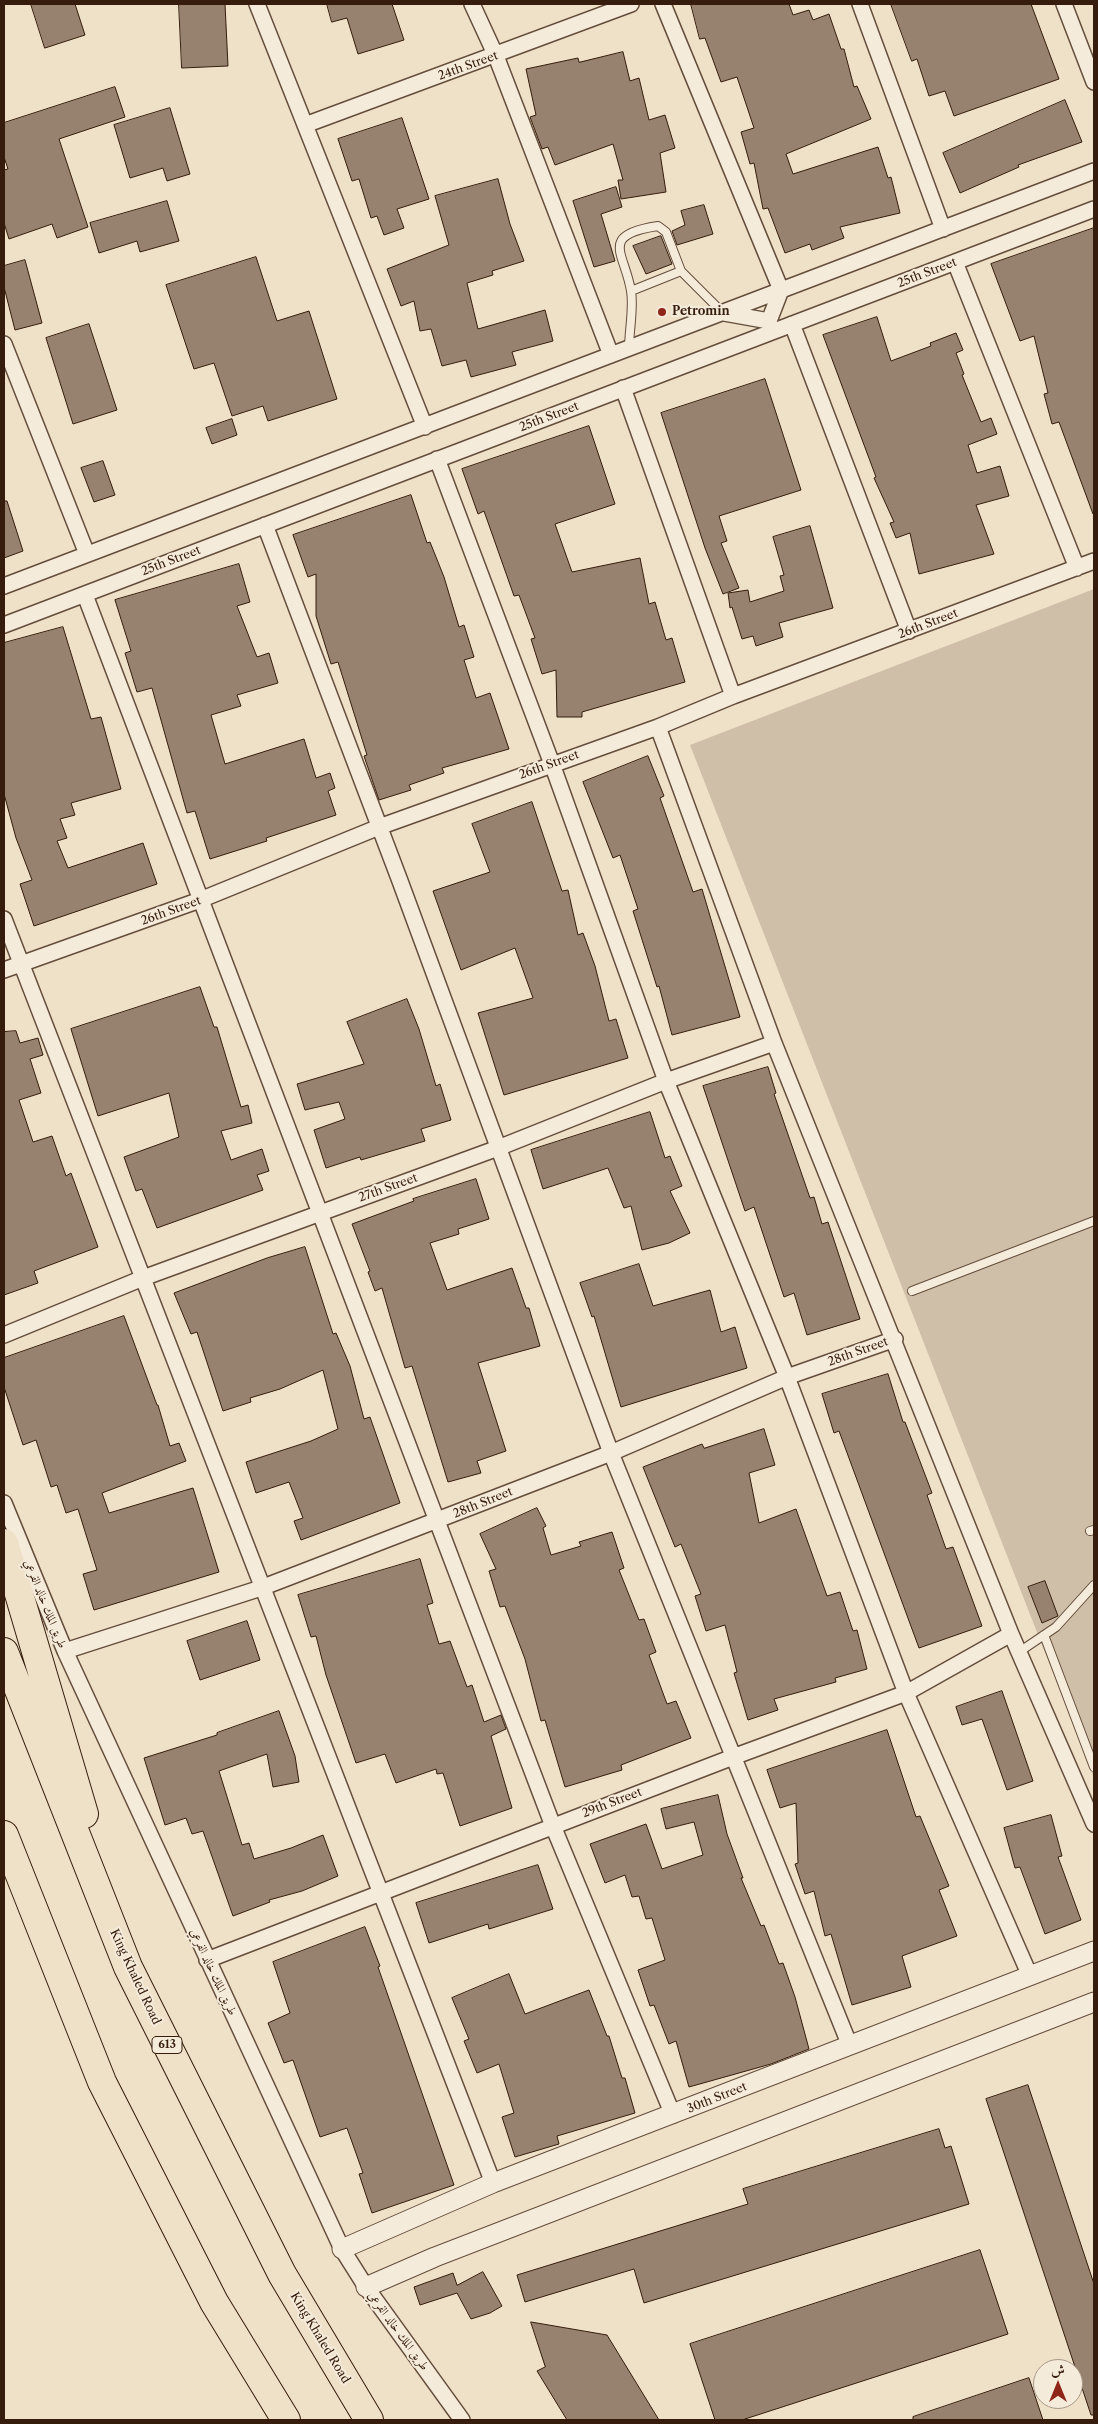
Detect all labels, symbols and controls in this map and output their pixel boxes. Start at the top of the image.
street label: 24th Street [436,48,500,84]
street label: 25th Street [895,255,959,291]
place label: Petromin [672,305,730,319]
marker: Petromin [656,306,668,318]
street label: 25th Street [517,399,581,435]
street label: 25th Street [139,543,203,579]
street label: 26th Street [896,606,960,642]
street label: 26th Street [517,747,581,783]
street label: 26th Street [139,893,203,929]
street label: 27th Street [357,1171,419,1205]
street label: 28th Street [826,1334,890,1370]
street label: 28th Street [451,1485,515,1521]
street label: طريق الملك خالد الفرعي [21,1558,69,1650]
street label: 29th Street [580,1785,644,1821]
street label: طريق الملك خالد الفرعي [187,1926,239,2018]
street label: King Khaled Road [107,1927,163,2027]
road number: 613 [152,2036,182,2054]
street label: 30th Street [685,2079,749,2117]
street label: طريق الملك خالد الفرعي [364,2289,432,2373]
street label: King Khaled Road [287,2290,353,2386]
north arrow [1033,2359,1083,2409]
text: ش [1051,2361,1065,2379]

